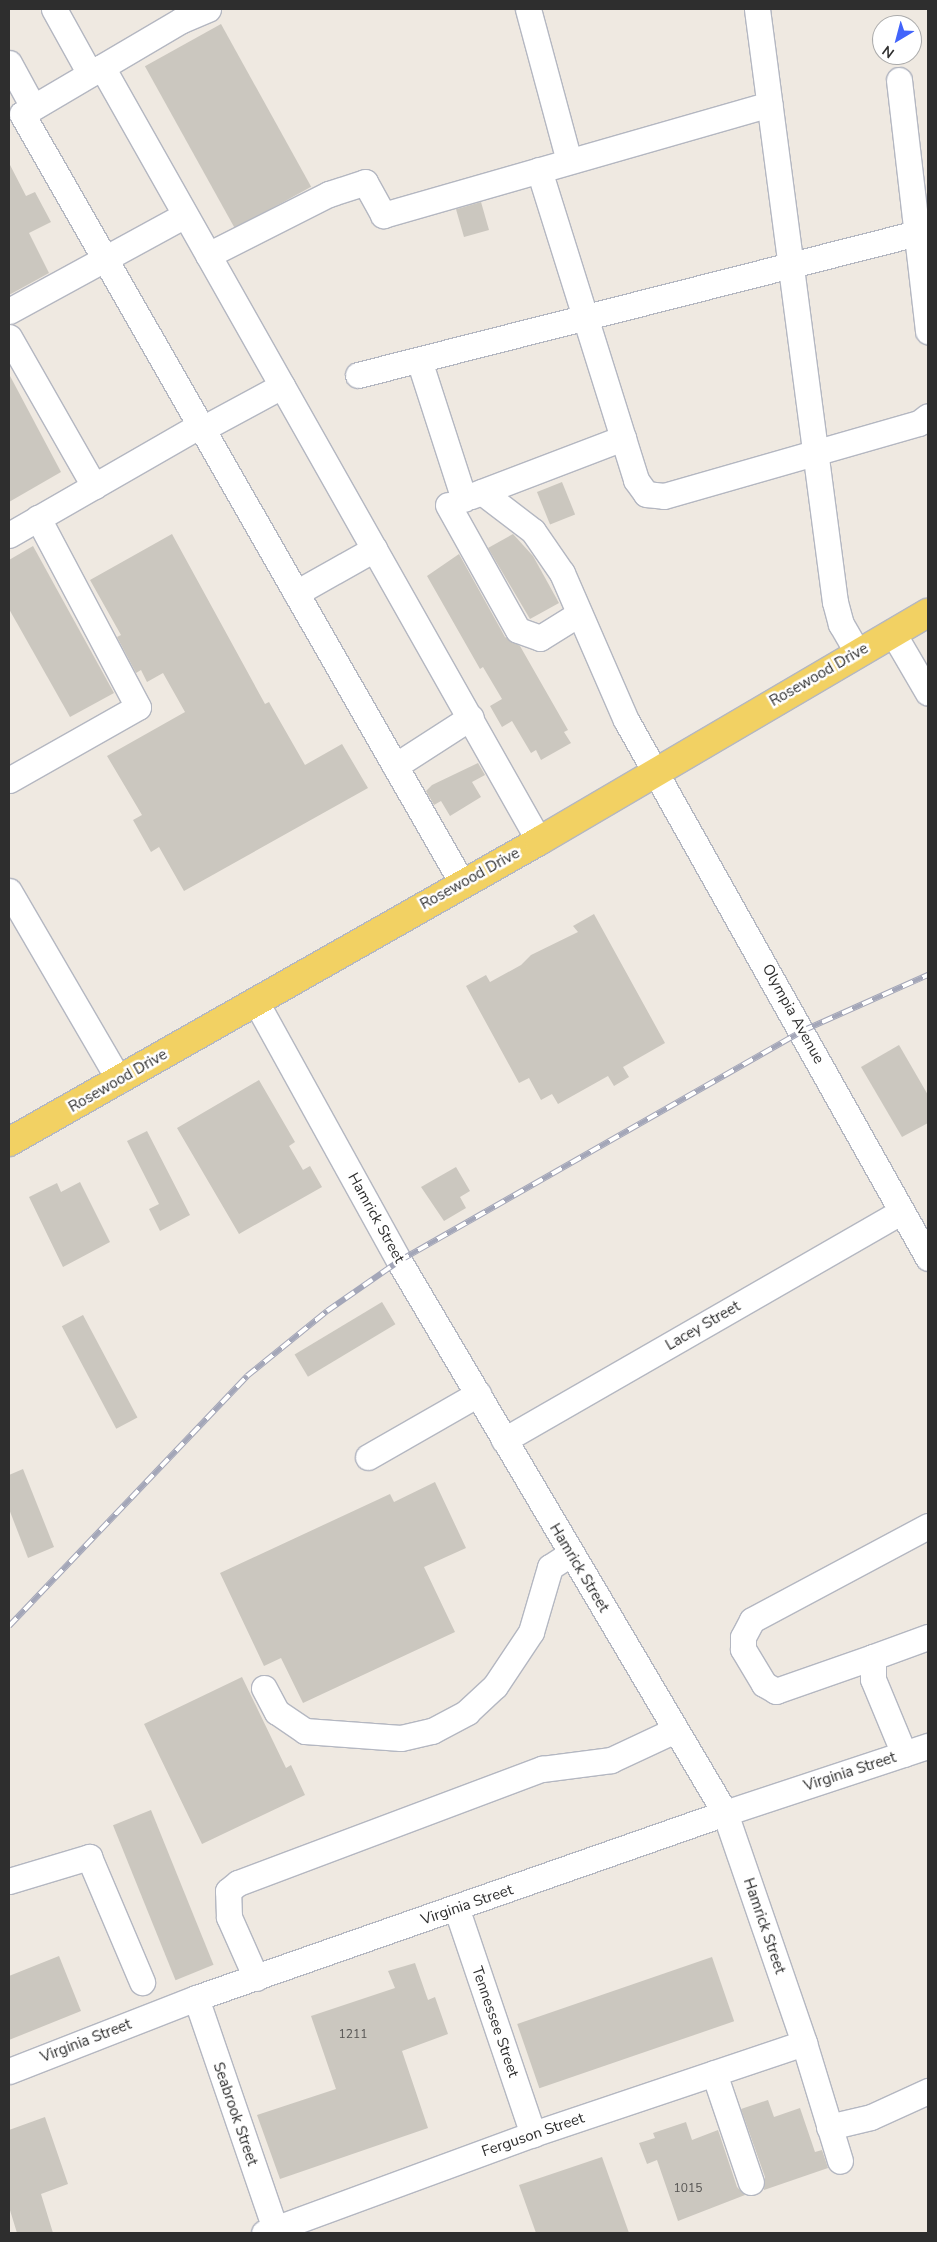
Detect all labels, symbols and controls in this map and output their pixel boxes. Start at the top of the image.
north arrow [872,15,922,65]
text: N [878,41,898,62]
street label: Rosewood Drive [767,640,871,710]
street label: Rosewood Drive [417,844,523,914]
street label: Olympia Avenue [758,961,828,1067]
street label: Rosewood Drive [66,1046,170,1116]
street label: Hamrick Street [344,1170,408,1266]
street label: Lacey Street [662,1297,744,1355]
street label: Hamrick Street [545,1520,613,1616]
street label: Virginia Street [802,1749,898,1795]
street label: Hamrick Street [739,1876,789,1976]
street label: Virginia Street [419,1881,515,1929]
street label: Tennessee Street [468,1964,522,2080]
street label: Virginia Street [38,2015,134,2067]
house number: 1211 [339,2028,367,2042]
street label: Seabrook Street [209,2060,261,2168]
street label: Ferguson Street [479,2109,587,2161]
house number: 1015 [674,2182,702,2196]

